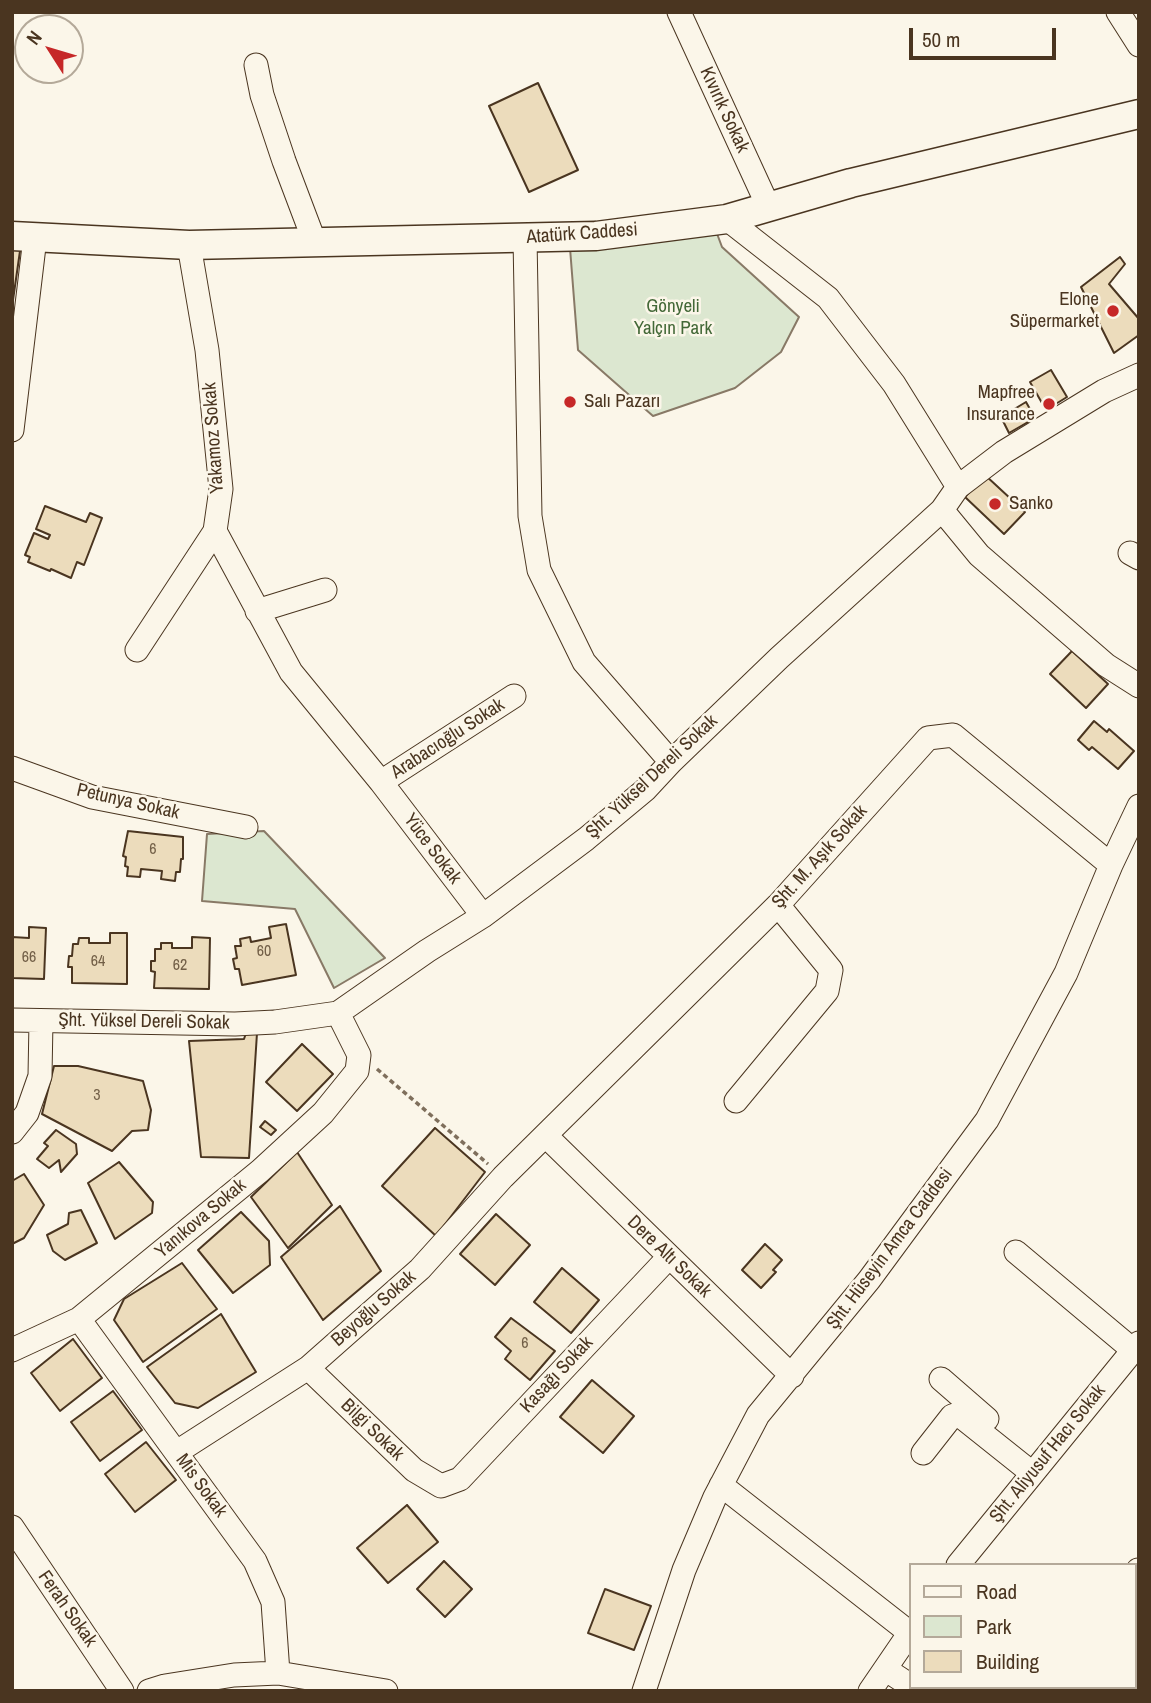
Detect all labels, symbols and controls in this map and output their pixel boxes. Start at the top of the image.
north arrow [14,14,84,84]
scale bar [913,14,1060,58]
text: N [20,25,48,50]
text: 50 m [922,25,960,54]
street label: Kıvırık Sokak [694,64,754,156]
street label: Atatürk Caddesi [525,219,639,249]
place label: Elone Süpermarket [1010,289,1099,333]
park label: Gönyeli Yalçın Park [634,296,712,340]
marker: Elone Süpermarket [1105,303,1121,319]
street label: Yakamoz Sokak [199,382,229,494]
place label: Mapfree Insurance [967,382,1035,426]
place label: Salı Pazarı [584,391,660,413]
marker: Salı Pazarı [562,394,578,410]
marker: Mapfree Insurance [1041,396,1057,412]
place label: Sanko [1009,493,1053,515]
marker: Sanko [987,496,1003,512]
street label: Arabacıoğlu Sokak [387,694,509,784]
street label: Şht. Yüksel Dereli Sokak [582,710,722,844]
street label: Petunya Sokak [74,779,182,825]
street label: Şht. M. Aşık Sokak [767,800,873,914]
street label: Yüce Sokak [398,809,466,889]
house number: 6 [149,840,157,860]
house number: 60 [257,942,271,962]
house number: 66 [22,948,36,968]
house number: 64 [91,952,105,972]
house number: 62 [173,956,187,976]
street label: Şht. Yüksel Dereli Sokak [58,1009,230,1035]
house number: 3 [93,1086,101,1106]
street label: Şht. Hüseyin Amca Caddesi [822,1164,958,1334]
street label: Yanıkova Sokak [151,1174,251,1264]
street label: Dere Altı Sokak [622,1211,716,1303]
street label: Beyoğlu Sokak [327,1266,421,1352]
street label: Kasağı Sokak [516,1332,598,1418]
house number: 6 [521,1334,529,1354]
street label: Şht. Aliyusuf Hacı Sokak [985,1380,1111,1528]
street label: Bilgi Sokak [336,1394,408,1466]
street label: Mis Sokak [170,1450,232,1522]
legend [909,1563,1137,1689]
street label: Ferah Sokak [33,1567,101,1651]
text: Road [976,1577,1017,1606]
text: Park [976,1612,1011,1641]
text: Building [976,1647,1039,1676]

